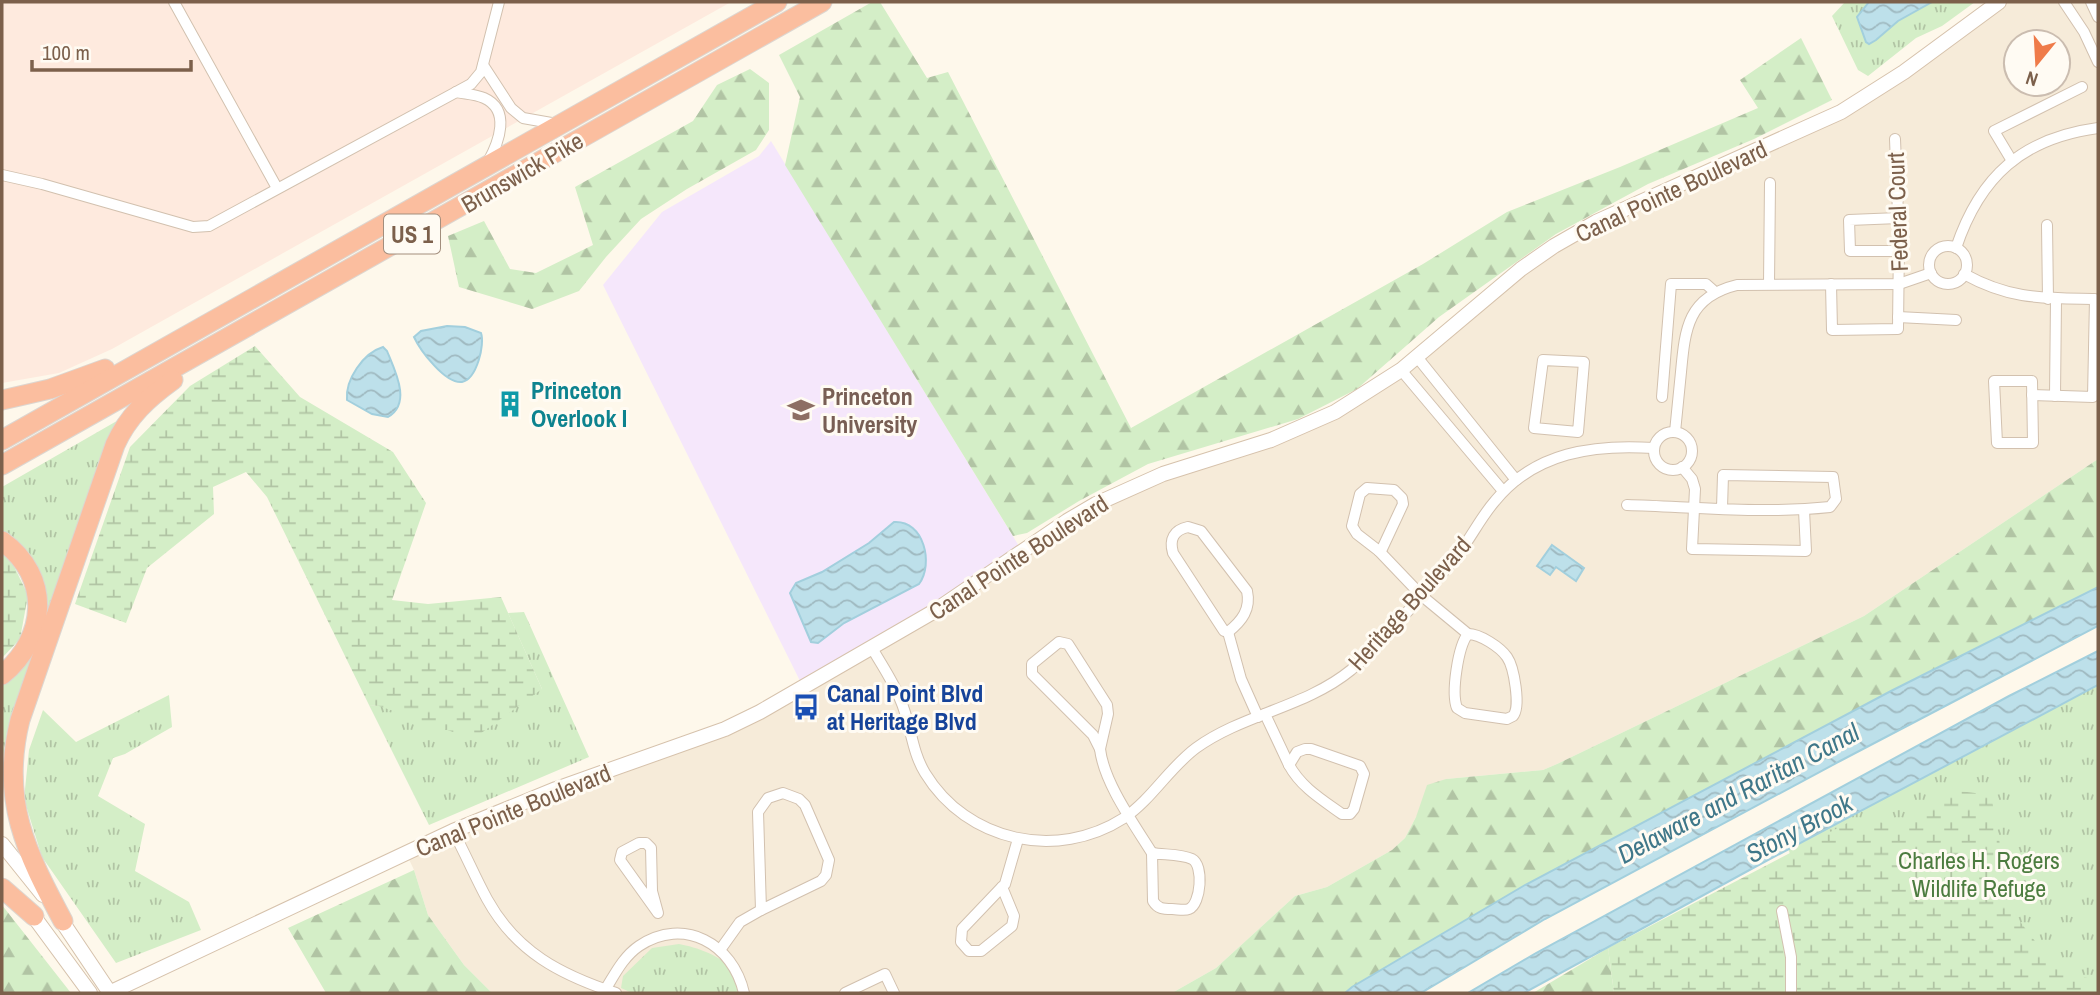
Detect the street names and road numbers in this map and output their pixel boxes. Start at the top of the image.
street label: Brunswick Pike [455,124,589,220]
street label: Canal Pointe Boulevard [1570,133,1772,249]
street label: Federal Court [1879,151,1915,272]
road number: US 1 [384,215,440,254]
street label: Canal Pointe Boulevard [922,487,1114,627]
street label: Heritage Boulevard [1340,529,1478,677]
street label: Canal Pointe Boulevard [411,756,615,864]

